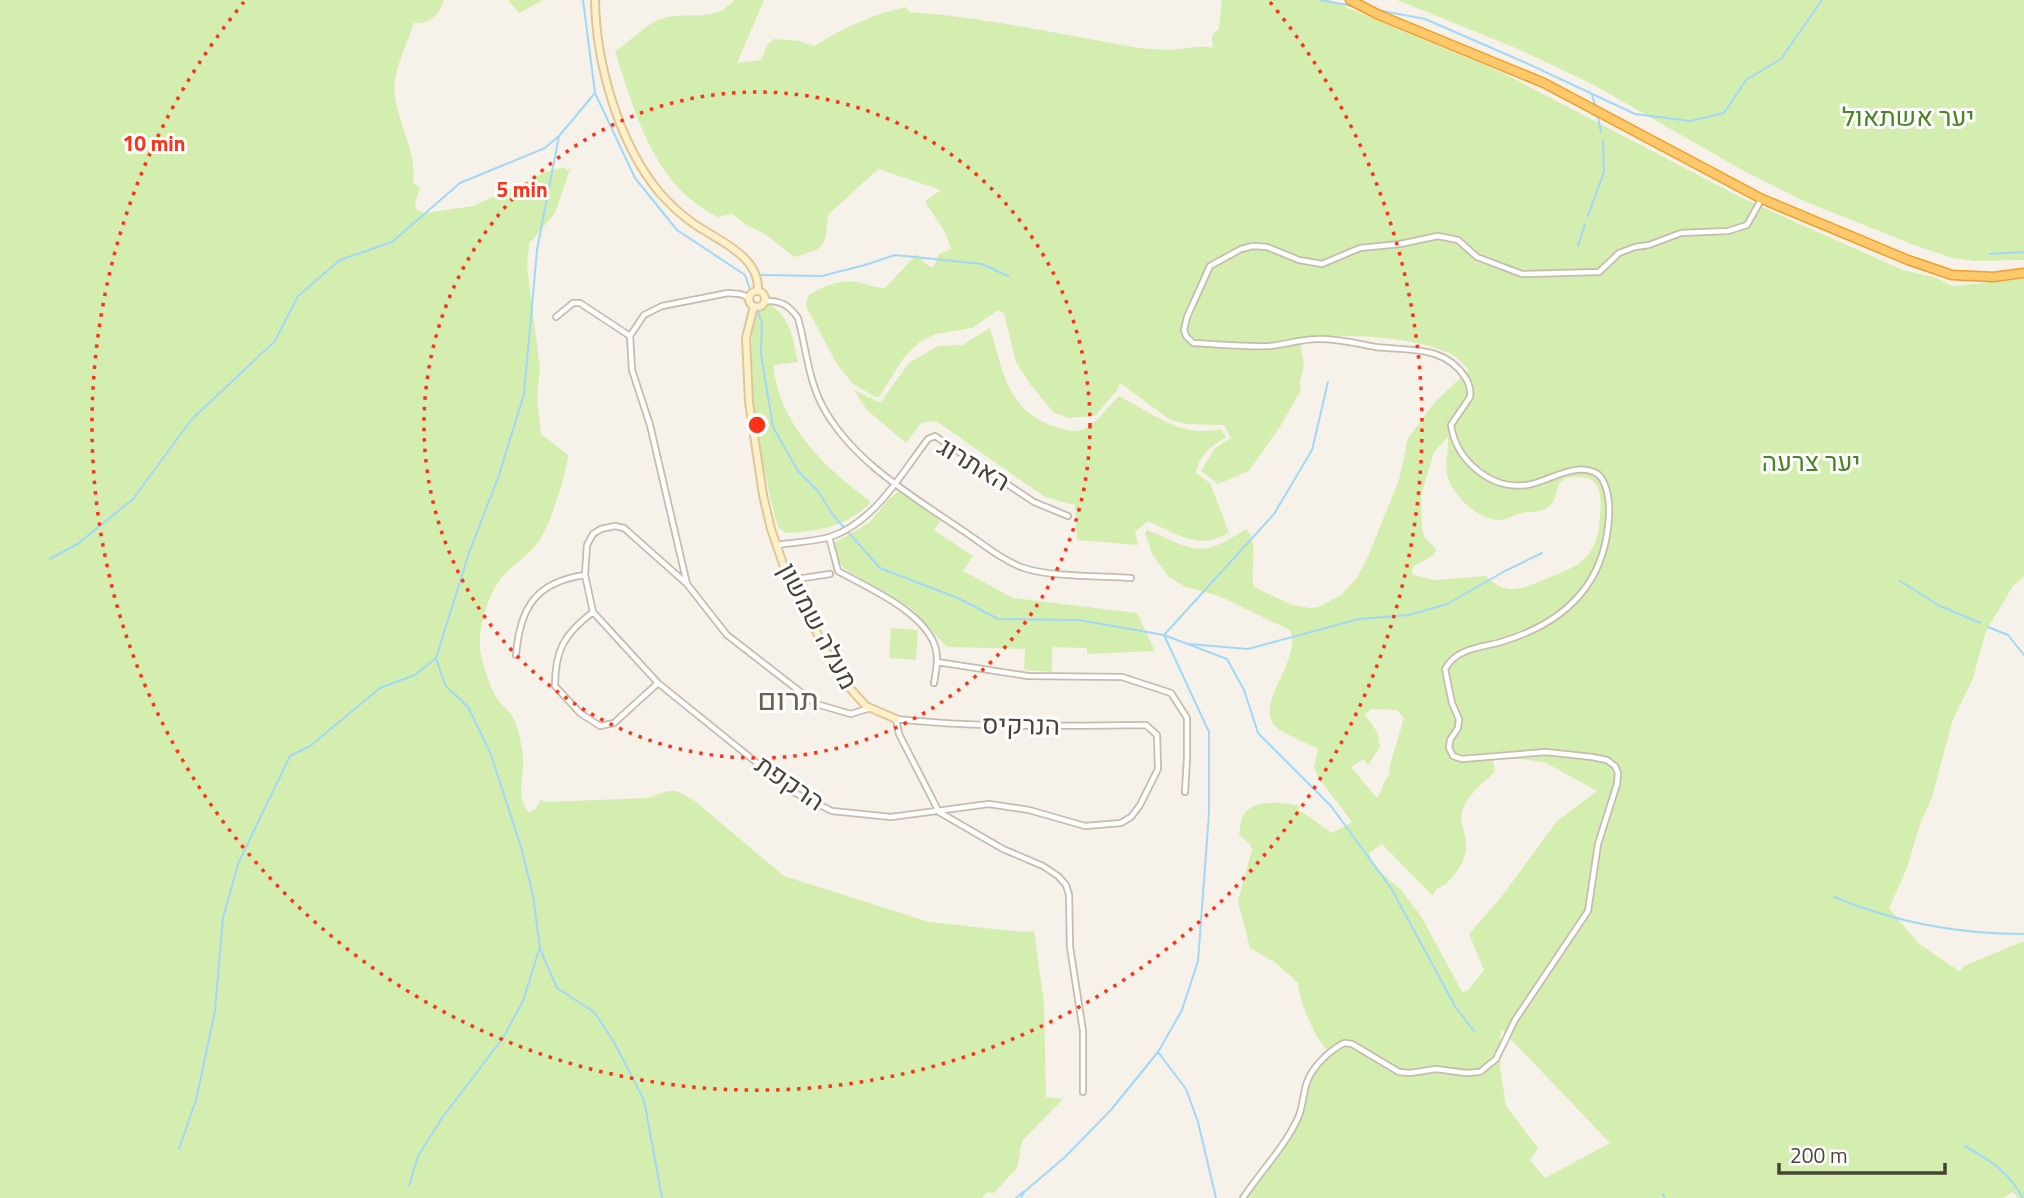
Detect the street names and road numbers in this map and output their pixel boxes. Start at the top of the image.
street label: האתרוג [930,427,1018,501]
street label: מעלה שמשון [769,555,868,696]
street label: הנרקיס [982,704,1060,745]
street label: הרקפת [748,745,833,820]

